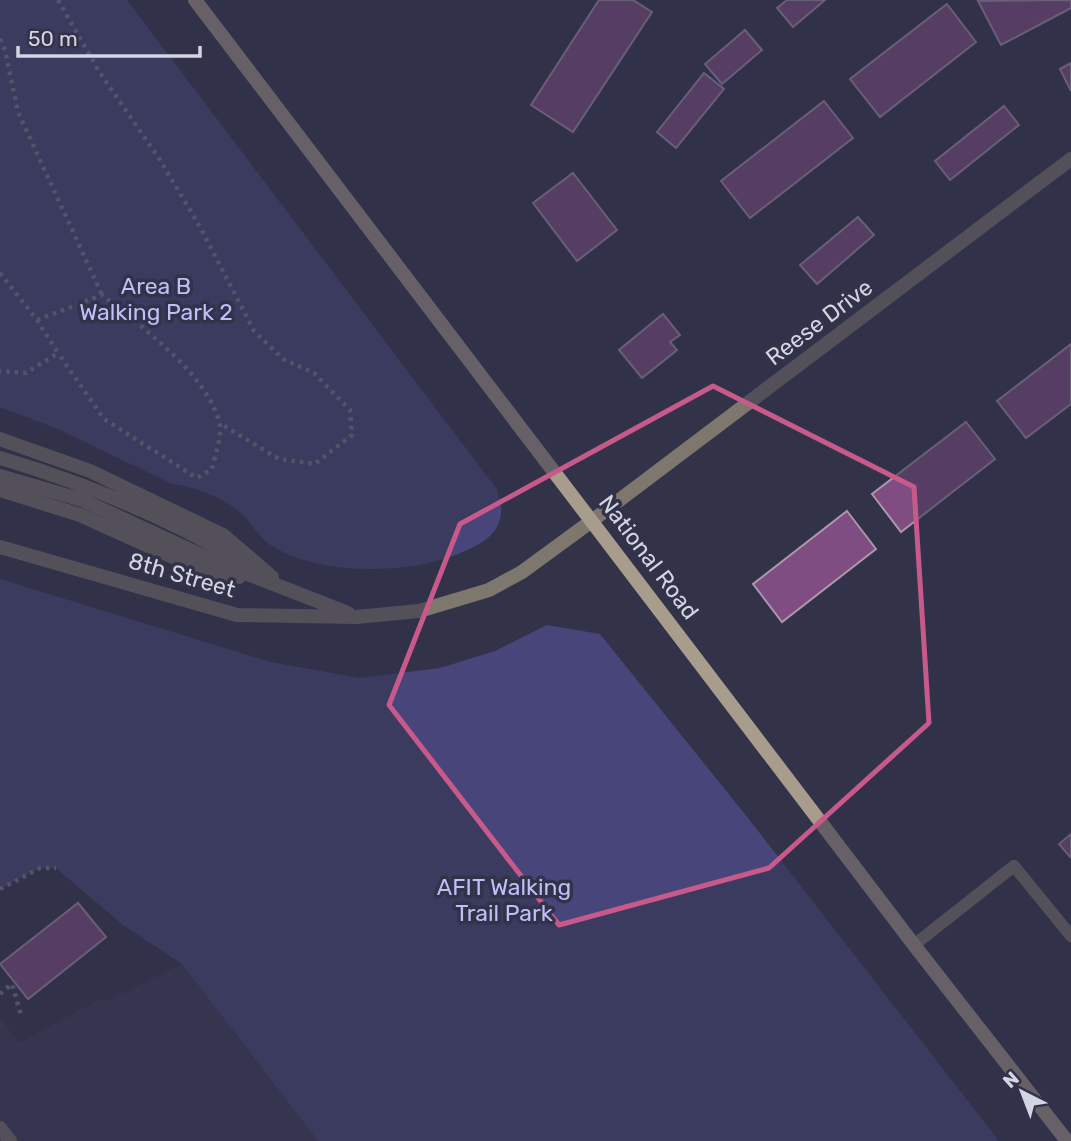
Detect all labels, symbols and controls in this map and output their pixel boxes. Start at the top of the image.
scale bar [18,14,200,58]
text: 50 m [28,26,78,51]
park label: Area B Walking Park 2 [79,272,233,326]
street label: Reese Drive [760,273,878,371]
street label: National Road [593,489,705,625]
street label: 8th Street [125,546,239,604]
park label: AFIT Walking Trail Park [437,873,571,927]
north arrow [987,1057,1057,1127]
text: N [998,1067,1024,1093]

